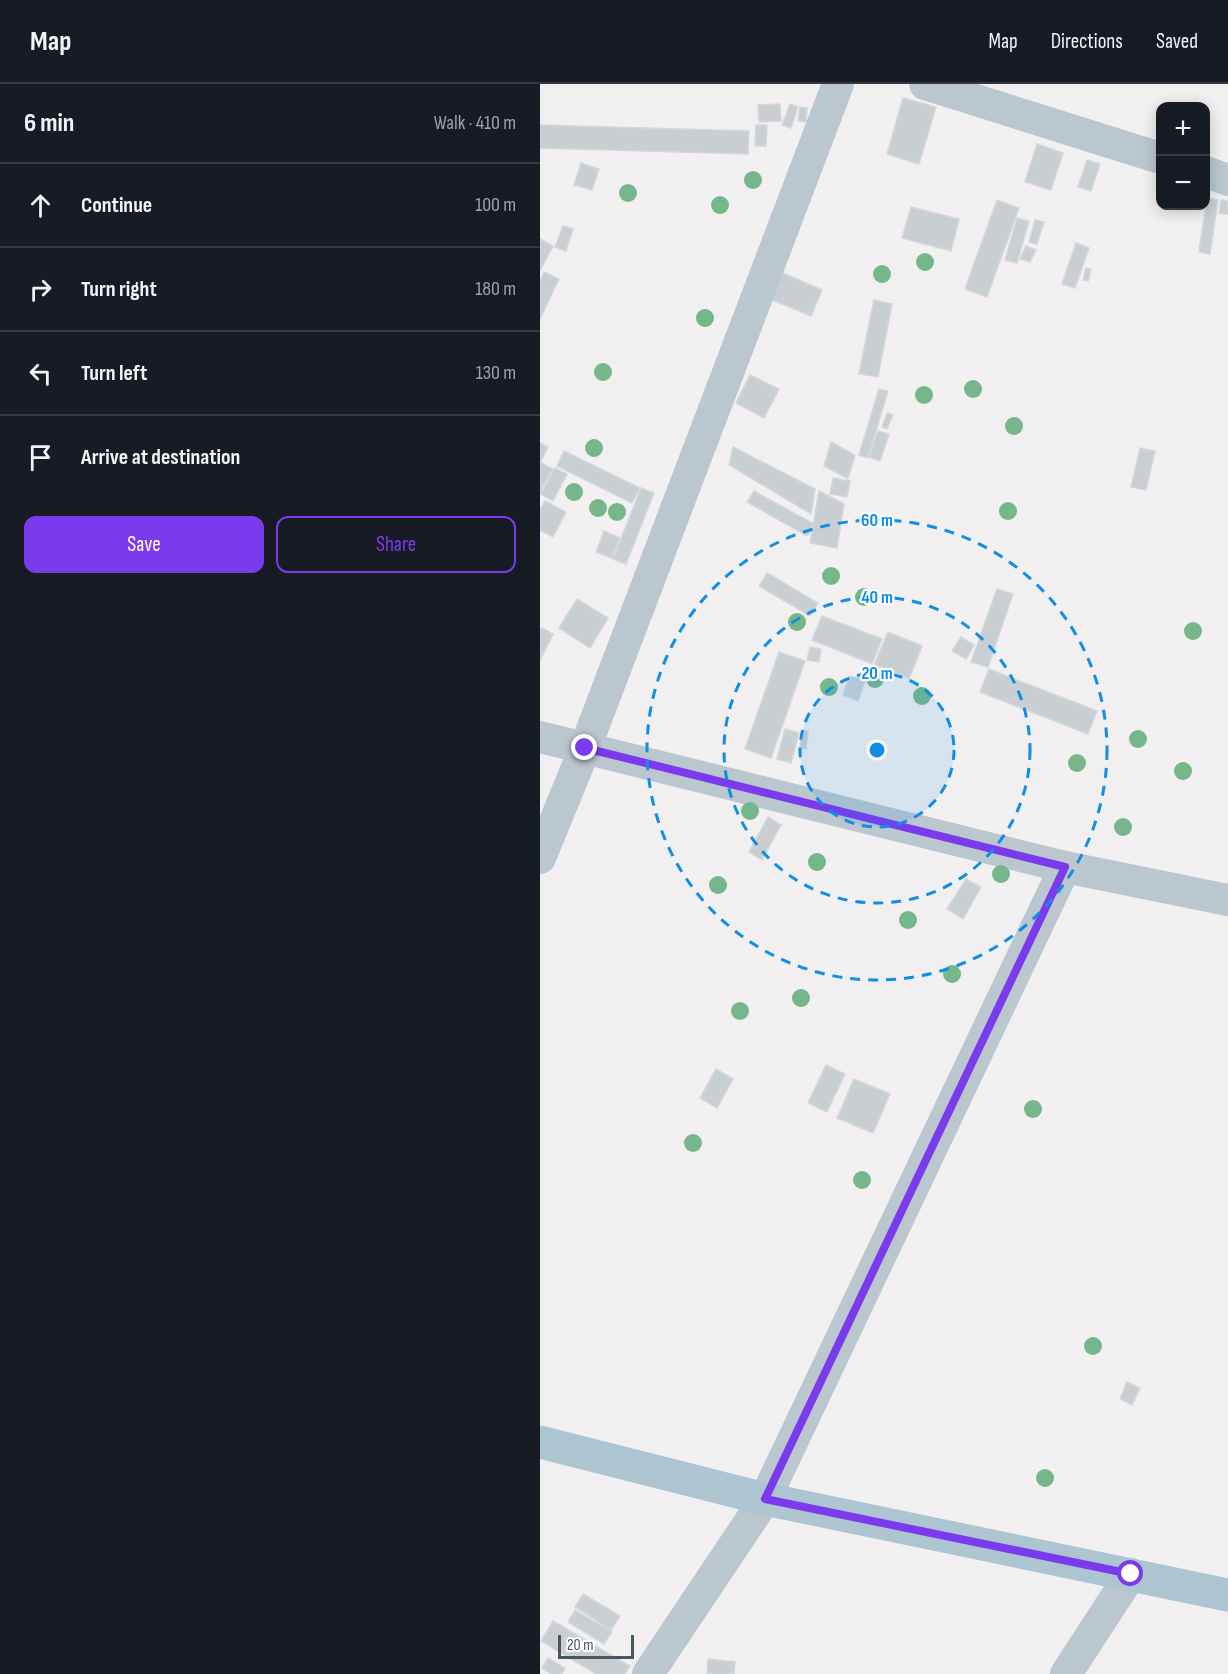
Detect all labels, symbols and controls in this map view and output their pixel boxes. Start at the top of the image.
text: Map [30,25,71,58]
text: Map [988,29,1018,54]
text: Directions [1051,29,1123,54]
text: Saved [1156,29,1198,54]
map controls [1156,102,1210,210]
button: + [1156,102,1210,156]
text: 6 min [24,108,74,139]
text: Walk · 410 m [434,111,516,135]
button: − [1156,156,1210,210]
icon: ahead [24,189,57,222]
text: Continue [81,192,152,219]
text: 100 m [475,193,516,217]
icon: right [24,273,57,306]
text: Turn right [81,276,157,303]
text: 180 m [475,277,516,301]
icon: left [24,357,57,390]
text: Turn left [81,360,147,387]
text: 130 m [476,361,516,385]
icon: arrive [24,441,57,474]
text: Arrive at destination [81,444,240,471]
text: 60 m [861,510,893,531]
button: Save [24,516,264,573]
button: Share [276,516,516,573]
text: 40 m [861,587,893,608]
text: 20 m [861,663,893,684]
route end [571,734,597,760]
centre of rings [867,740,887,760]
route start [1117,1560,1143,1586]
scale bar [558,1632,634,1660]
text: 20 m [567,1636,594,1655]

